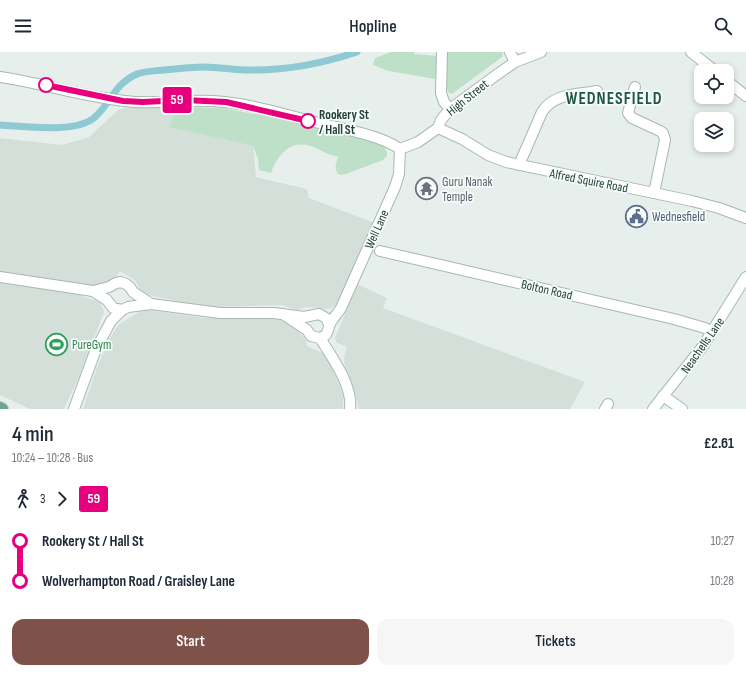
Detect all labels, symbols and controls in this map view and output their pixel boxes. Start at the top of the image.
icon: menu [12,15,34,37]
icon: search [712,15,734,37]
text: Hopline [349,16,397,37]
map controls [694,64,734,152]
button: locate [694,64,734,104]
street label: High Street [443,76,492,120]
unlabelled marker [38,77,54,93]
line badge: 59 [159,87,195,113]
district label: WEDNESFIELD [566,89,662,109]
text: 59 [171,91,183,108]
place label: Rookery St / Hall St [319,107,370,138]
button: layers [694,112,734,152]
marker: Rookery St / Hall St [300,113,316,129]
street label: Alfred Squire Road [547,165,629,196]
place label: Guru Nanak Temple [442,174,492,205]
temple icon: Guru Nanak Temple [413,175,439,201]
public building icon: Wednesfield [624,203,650,229]
street label: Well Lane [361,207,393,251]
place label: Wednesfield [652,209,705,225]
street label: Bolton Road [520,276,574,304]
street label: Neachells Lane [678,314,728,377]
sports icon: PureGym [43,331,69,357]
place label: PureGym [72,337,111,353]
text: 4 min [12,421,54,448]
text: £2.61 [704,434,734,453]
text: 10:24 – 10:28 · Bus [12,450,93,466]
icon: walk [12,488,34,510]
icon: forward [51,488,73,510]
text: 59 [87,490,100,507]
text: 3 [40,491,45,507]
text: Rookery St / Hall St [42,532,144,551]
text: 10:27 [711,533,734,549]
text: Wolverhampton Road / Graisley Lane [42,572,235,591]
text: 10:28 [710,573,734,589]
button: Start [12,619,369,665]
button: Tickets [377,619,734,665]

